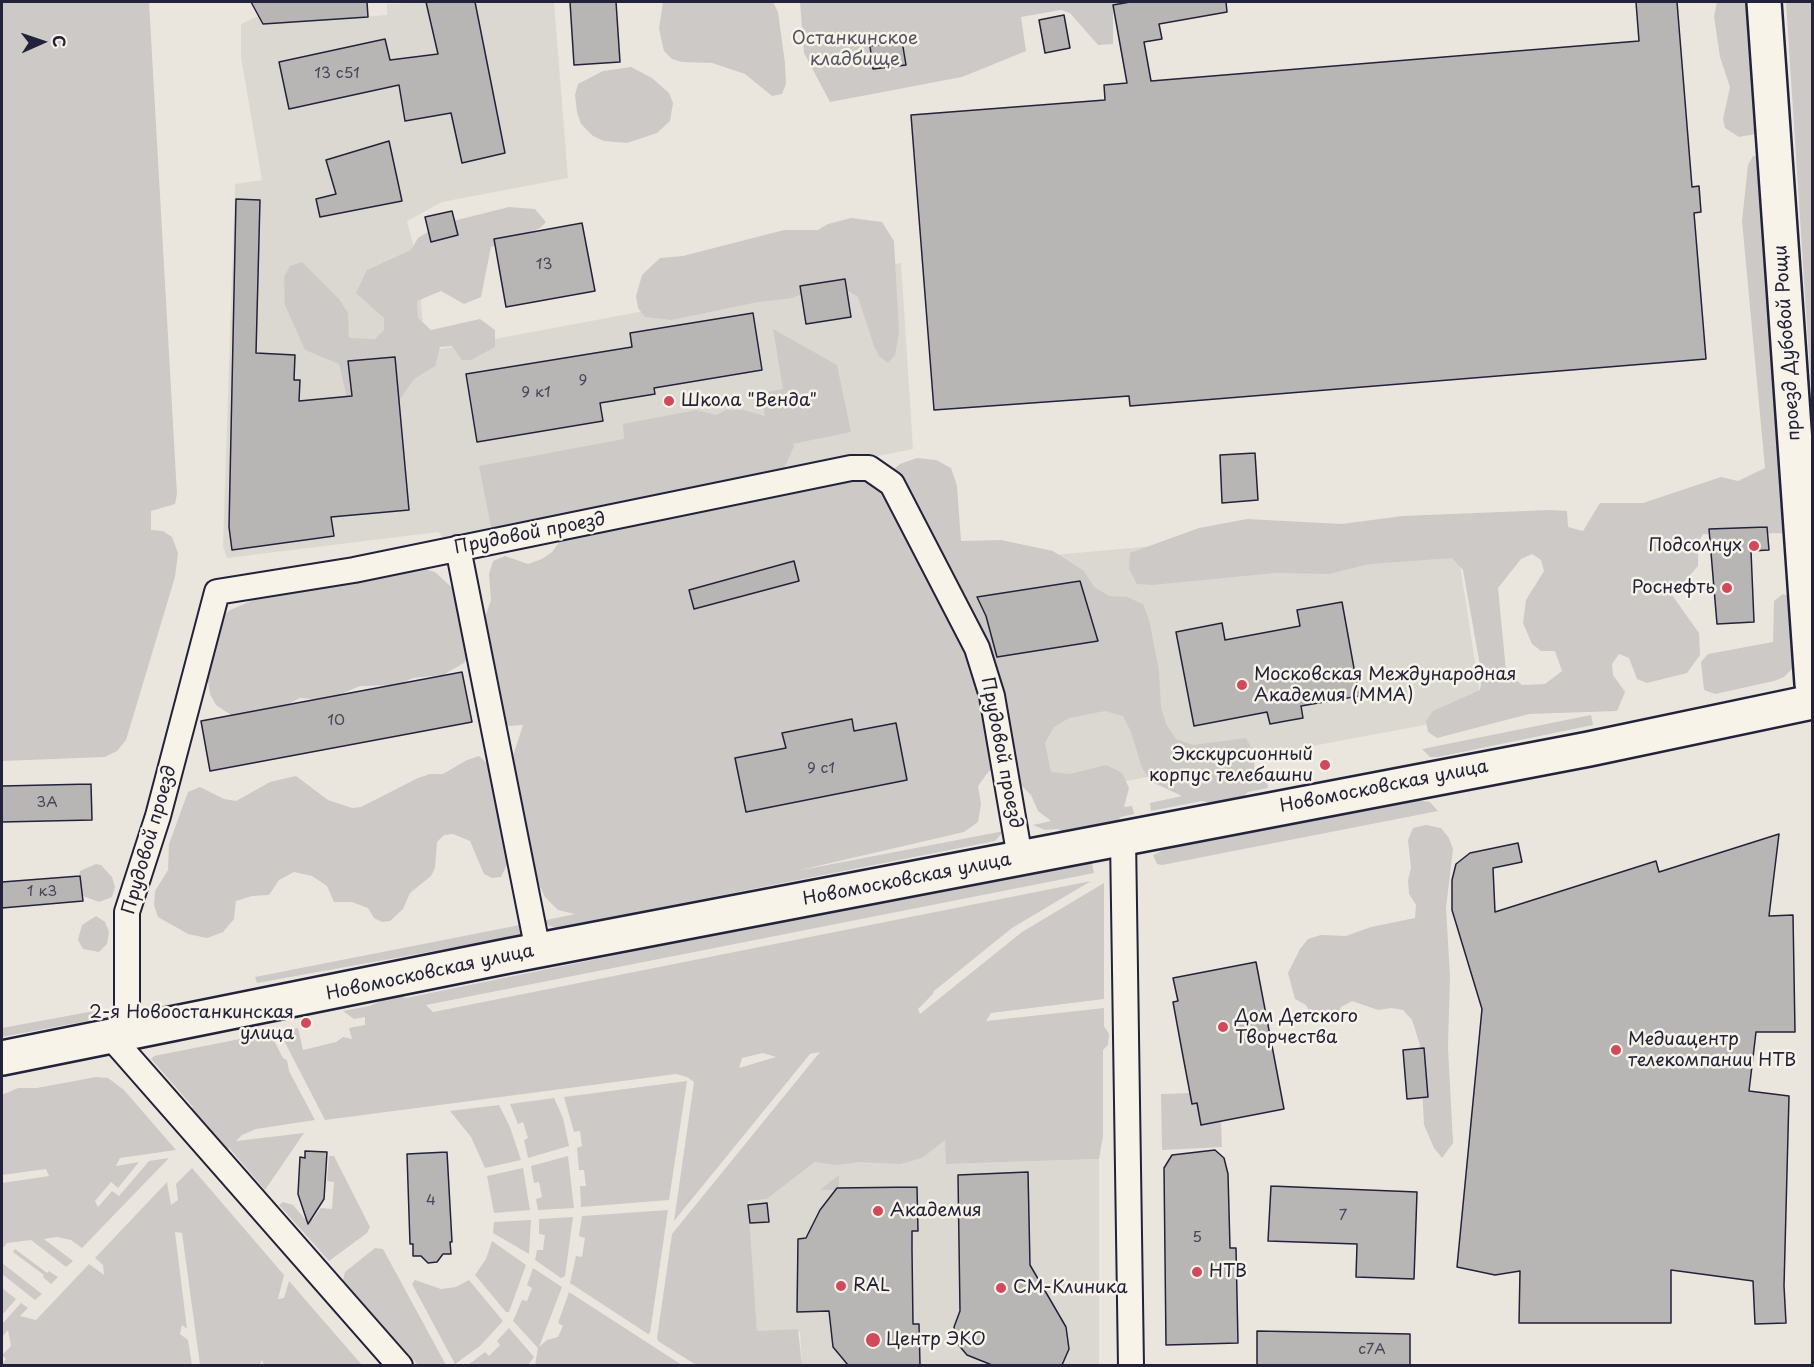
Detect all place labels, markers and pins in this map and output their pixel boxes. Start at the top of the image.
place label: Школа "Венда" [681,390,817,412]
marker: Школа "Венда" [662,394,676,408]
place label: Подсолнух [1648,535,1742,557]
marker: Подсолнух [1747,539,1761,553]
place label: Роснефть [1632,577,1715,599]
marker: Роснефть [1720,581,1734,595]
place label: Московская Международная Академия (ММА) [1254,664,1516,706]
marker: Московская Международная Академия (ММА) [1235,678,1249,692]
place label: Экскурсионный корпус телебашни [1149,744,1313,786]
marker: Экскурсионный корпус телебашни [1318,758,1332,772]
place label: 2-я Новоостанкинская улица [89,1002,294,1044]
place label: Дом Детского Творчества [1235,1006,1358,1048]
marker: 2-я Новоостанкинская улица [299,1016,313,1030]
marker: Дом Детского Творчества [1216,1020,1230,1034]
place label: Медиацентр телекомпании НТВ [1628,1029,1796,1072]
marker: Медиацентр телекомпании НТВ [1609,1043,1623,1057]
place label: Академия [890,1200,982,1222]
marker: Академия [871,1204,885,1218]
place label: НТВ [1209,1261,1247,1283]
marker: НТВ [1190,1265,1204,1279]
place label: RAL [853,1275,890,1297]
place label: СМ-Клиника [1013,1277,1128,1299]
marker: RAL [834,1279,848,1293]
marker: СМ-Клиника [994,1281,1008,1295]
place label: Центр ЭКО [886,1329,986,1351]
marker: Центр ЭКО [864,1331,882,1349]

